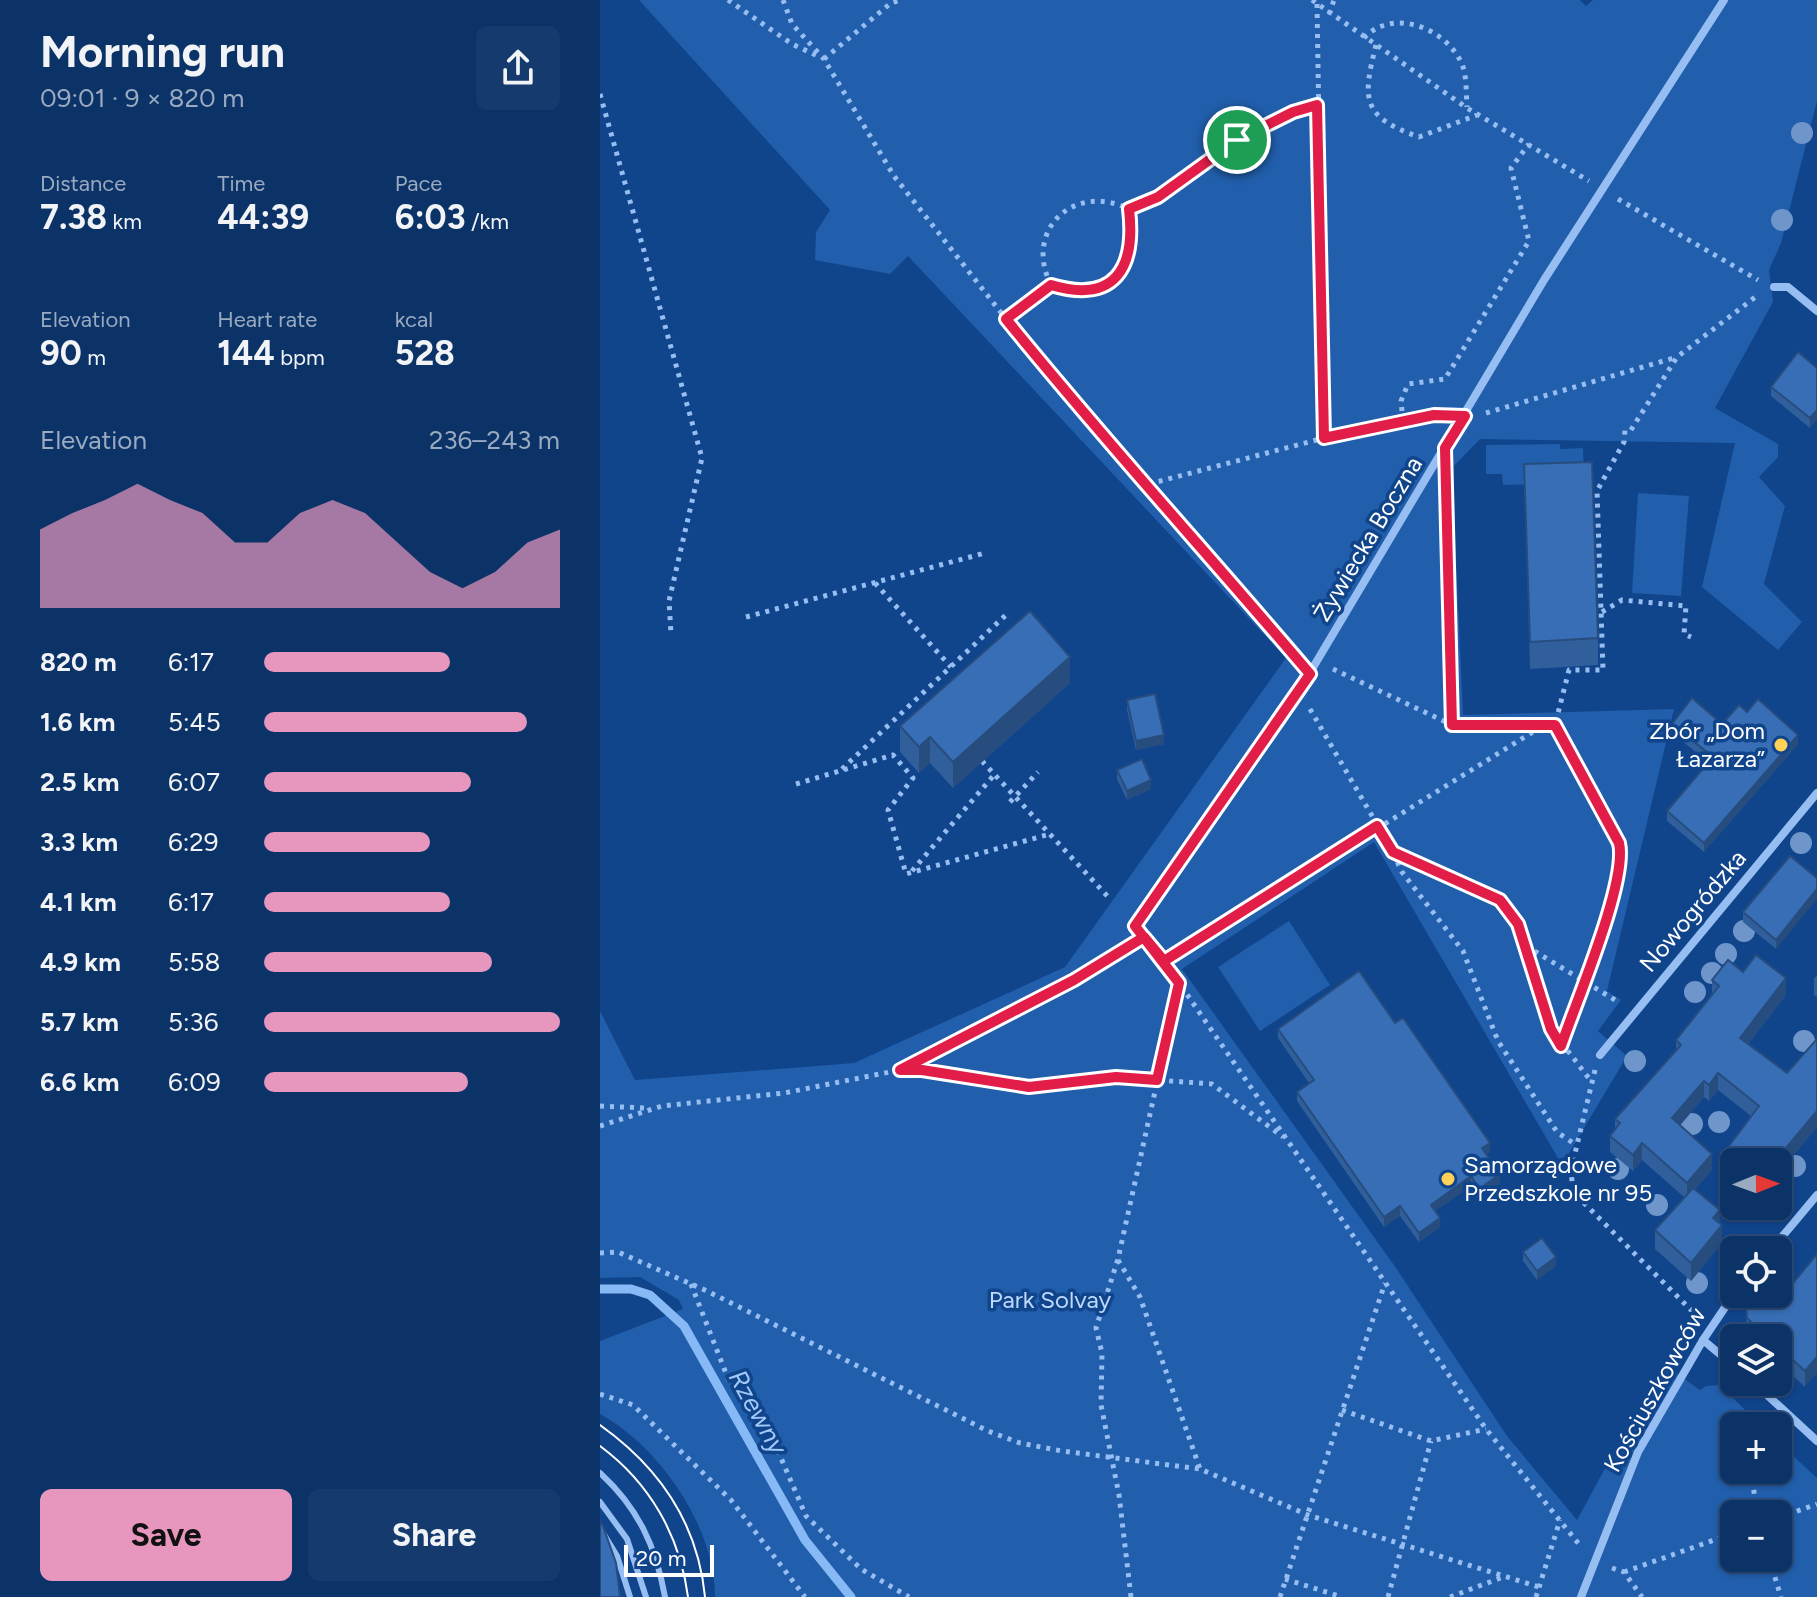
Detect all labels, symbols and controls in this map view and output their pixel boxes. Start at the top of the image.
text: Morning run [40,25,285,78]
button: share [476,26,560,110]
text: 09:01 · 9 × 820 m [40,82,244,114]
pin [1203,106,1271,174]
icon: arrive [1215,118,1259,162]
text: Distance [40,170,126,197]
text: Time [217,170,265,197]
text: Pace [395,170,442,197]
text: 7.38 [40,197,107,238]
text: 44:39 [217,197,309,238]
text: 6:03 [395,197,466,238]
text: km [107,208,142,235]
text: /km [466,208,509,235]
text: Elevation [40,306,130,333]
text: Heart rate [217,306,317,333]
text: kcal [395,306,433,333]
text: 90 [40,333,82,374]
text: 144 [217,333,275,374]
text: 528 [395,333,455,374]
text: m [82,344,106,371]
text: bpm [275,344,325,371]
text: Elevation [40,424,147,456]
text: 236–243 m [429,424,560,456]
street label: Żywiecka Boczna [1307,451,1428,626]
text: 820 m [40,646,117,678]
text: 6:17 [168,646,214,678]
text: 1.6 km [40,706,115,738]
text: 5:45 [168,706,221,738]
place label: Zbór „Dom Łazarza” [1649,716,1765,773]
marker: Zbór „Dom Łazarza” [1772,736,1790,754]
text: 2.5 km [40,766,119,798]
text: 6:07 [168,766,220,798]
text: 3.3 km [40,826,118,858]
text: 6:29 [168,826,219,858]
street label: Nowogródzka [1633,844,1752,978]
text: 4.1 km [40,886,117,918]
text: 6:17 [168,886,214,918]
text: 4.9 km [40,946,121,978]
text: 5:58 [168,946,220,978]
text: 5.7 km [40,1006,119,1038]
text: 5:36 [168,1006,218,1038]
text: 6.6 km [40,1066,119,1098]
text: 6:09 [168,1066,221,1098]
north arrow [1720,1148,1792,1220]
map controls [1720,1148,1792,1572]
place label: Samorządowe Przedszkole nr 95 [1464,1150,1652,1207]
marker: Samorządowe Przedszkole nr 95 [1439,1170,1457,1188]
button: locate [1720,1236,1792,1308]
park label: Park Solvay [989,1285,1112,1314]
street label: Kościuszkowców [1597,1302,1712,1477]
button: layers [1720,1324,1792,1396]
water label: Rzewny [722,1364,795,1461]
button: + [1720,1412,1792,1484]
button: Save [40,1489,292,1581]
button: Share [308,1489,560,1581]
button: − [1720,1500,1792,1572]
scale bar [624,1541,714,1577]
text: 20 m [636,1545,687,1572]

